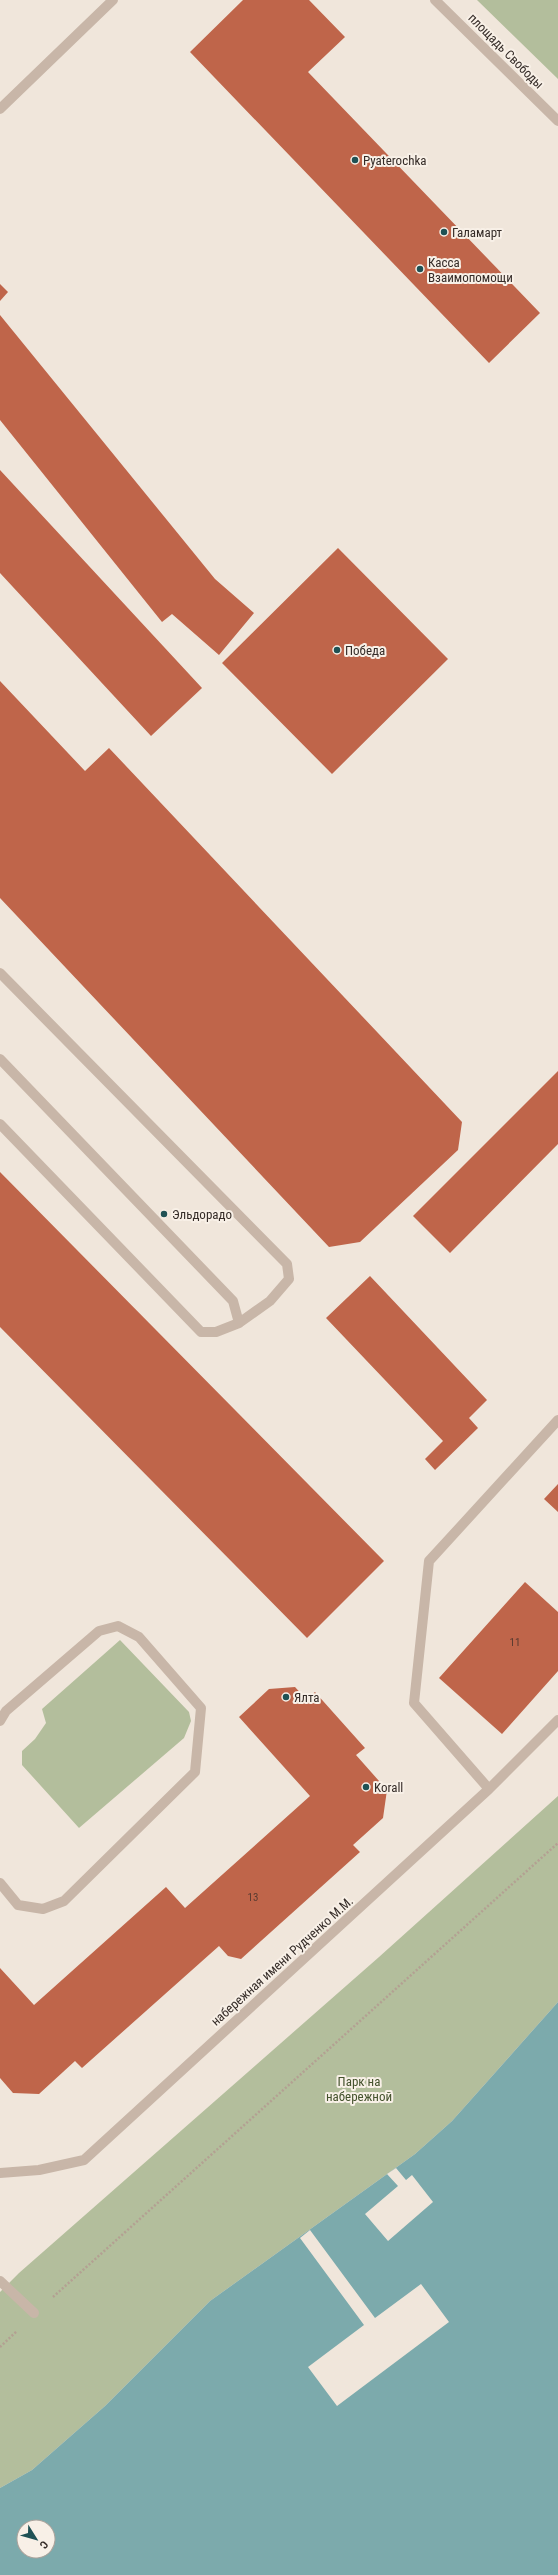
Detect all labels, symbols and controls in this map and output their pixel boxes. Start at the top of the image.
street label: площадь Свободы [465,10,547,92]
place label: Pyaterochka [363,153,427,168]
marker: Pyaterochka [350,155,360,165]
place label: Галамарт [452,225,503,240]
marker: Галамарт [439,227,449,237]
place label: Касса Взаимопомощи [428,255,513,285]
marker: Касса Взаимопомощи [415,264,425,274]
place label: Победа [345,643,385,658]
marker: Победа [332,645,342,655]
place label: Эльдорадо [172,1207,232,1222]
marker: Эльдорадо [159,1209,169,1219]
house number: 11 [510,1636,520,1649]
place label: Ялта [294,1690,320,1705]
marker: Ялта [281,1692,291,1702]
place label: Korall [374,1780,403,1795]
marker: Korall [361,1782,371,1792]
house number: 13 [248,1891,258,1904]
street label: набережная имени Рудченко М.М. [208,1893,356,2029]
park label: Парк на набережной [326,2074,392,2104]
north arrow [16,2519,56,2559]
text: С [37,2538,51,2551]

